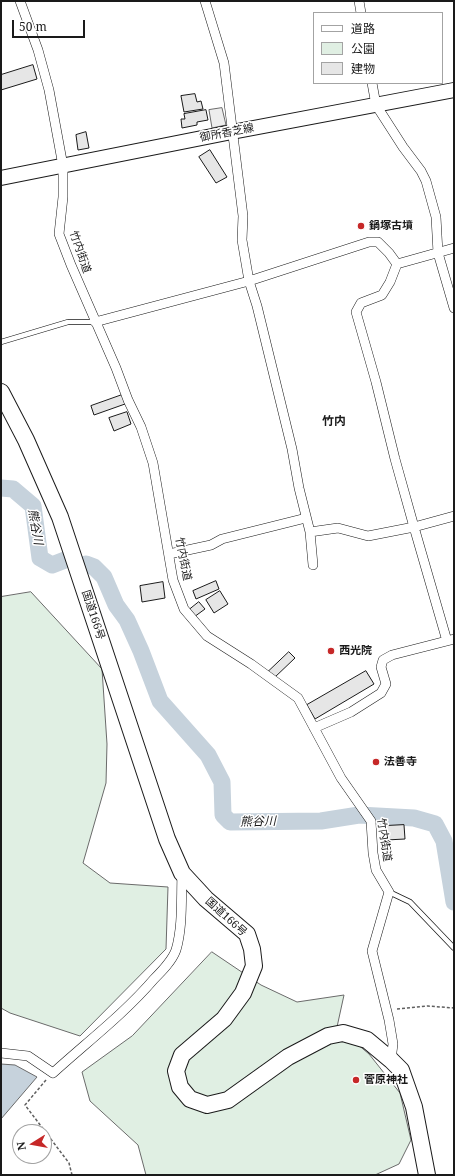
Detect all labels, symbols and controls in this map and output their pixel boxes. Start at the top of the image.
scale bar [14,12,87,38]
legend [313,12,443,84]
text: 50 m [19,18,47,35]
text: 道路 [351,20,375,37]
text: 公園 [351,40,375,57]
text: 建物 [351,60,375,77]
street label: 御所香芝線 [199,121,255,145]
place label: 鍋塚古墳 [369,219,413,233]
marker: 鍋塚古墳 [356,221,366,231]
street label: 竹内街道 [67,229,93,275]
district label: 竹内 [322,415,346,429]
water label: 熊谷川 [25,508,45,546]
street label: 竹内街道 [172,536,194,582]
street label: 国道166号 [79,588,107,642]
place label: 西光院 [339,644,372,658]
marker: 西光院 [326,646,336,656]
place label: 法善寺 [384,755,417,769]
marker: 法善寺 [371,757,381,767]
water label: 熊谷川 [240,814,276,830]
street label: 竹内街道 [374,817,394,863]
street label: 国道166号 [202,895,250,939]
place label: 菅原神社 [364,1073,408,1087]
marker: 菅原神社 [351,1075,361,1085]
north arrow [12,1124,52,1164]
text: N [13,1141,29,1152]

